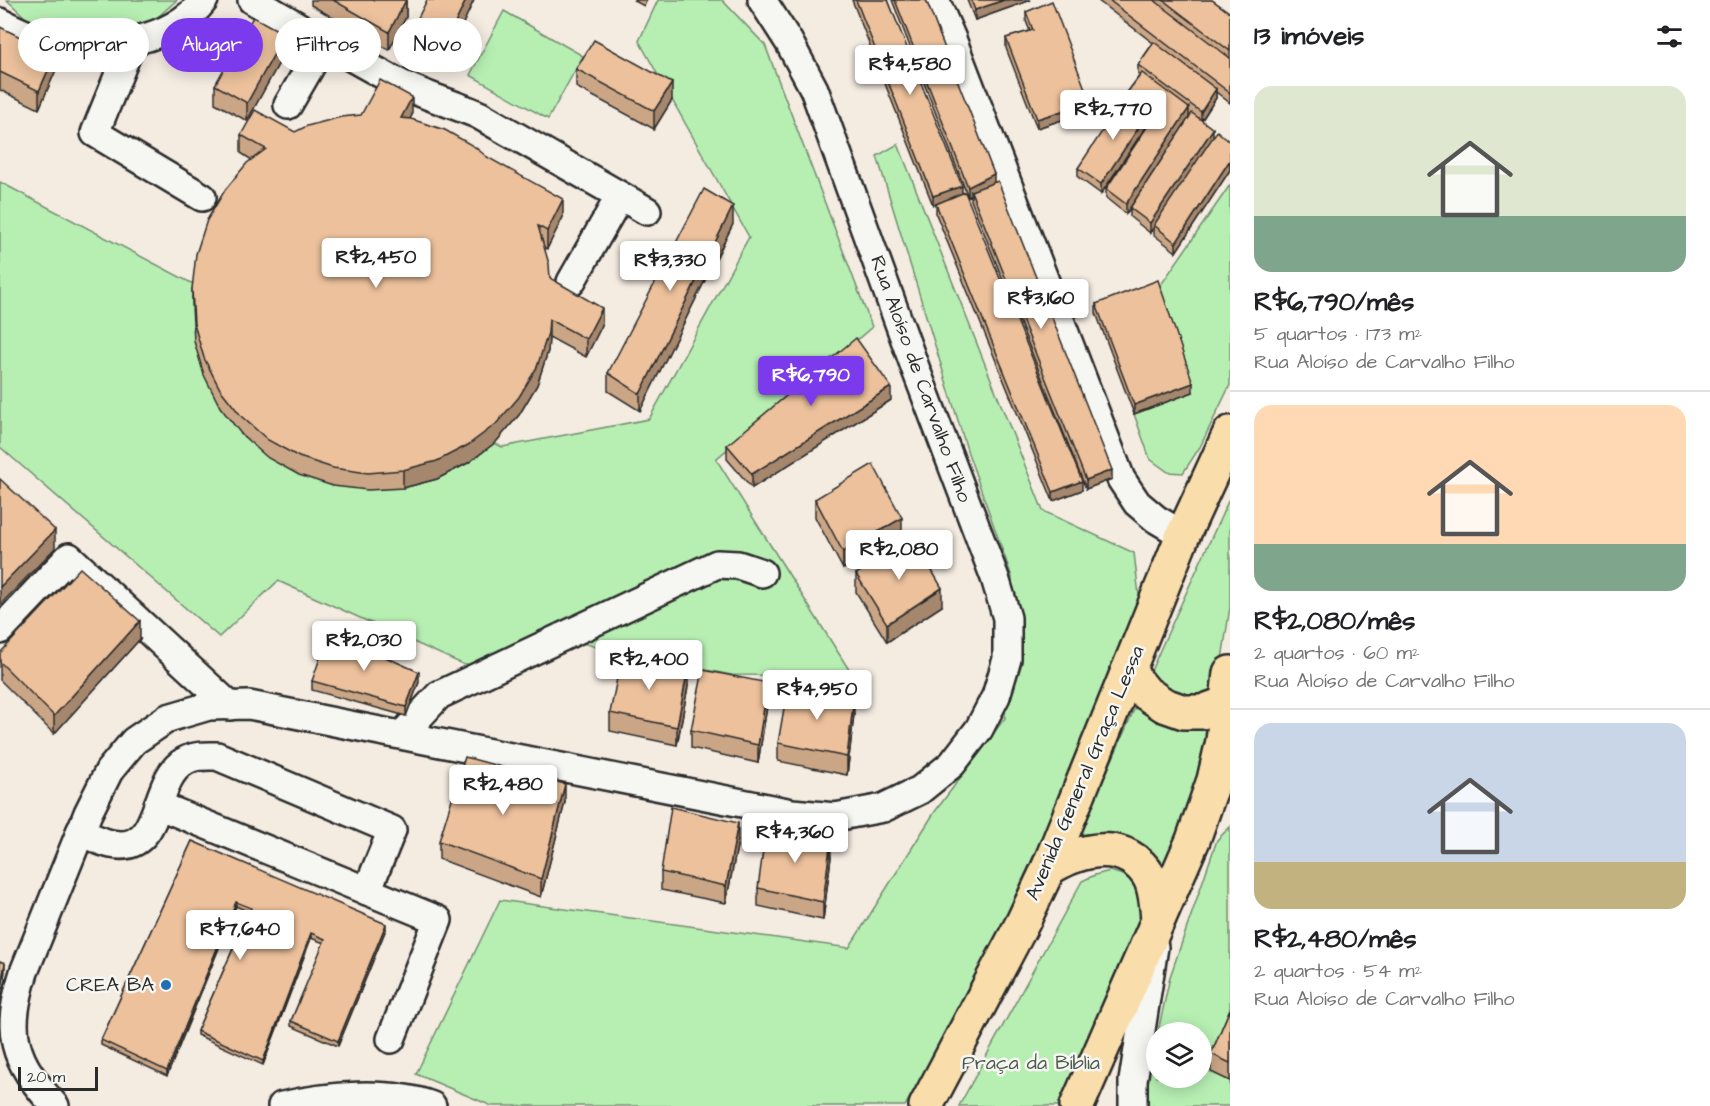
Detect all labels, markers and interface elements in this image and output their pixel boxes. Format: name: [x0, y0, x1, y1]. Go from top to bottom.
chip: Comprar: [18, 18, 149, 72]
chip: Alugar: [161, 18, 263, 72]
chip: Filtros: [275, 18, 381, 72]
chip: Novo: [393, 18, 482, 72]
text: 13 imóveis: [1254, 18, 1364, 54]
icon: filters: [1653, 20, 1686, 53]
pin: R$4,580: [855, 45, 965, 96]
text: R$4,580: [869, 50, 951, 78]
pin: R$2,770: [1058, 90, 1168, 141]
text: R$2,770: [1074, 95, 1152, 123]
icon: home: [1416, 125, 1524, 233]
pin: R$2,450: [321, 238, 431, 289]
pin: R$3,330: [615, 241, 725, 292]
text: R$2,450: [336, 243, 416, 271]
text: R$3,330: [634, 246, 706, 274]
street label: Rua Aloíso de Carvalho Filho: [863, 252, 979, 506]
pin: R$3,160: [986, 279, 1096, 330]
text: R$3,160: [1008, 284, 1074, 312]
text: R$6,790/mês: [1254, 284, 1414, 320]
text: 5 quartos · 173 m²: [1254, 320, 1422, 348]
text: Rua Aloíso de Carvalho Filho: [1254, 348, 1515, 376]
pin: R$6,790: [756, 356, 866, 407]
text: R$6,790: [772, 361, 850, 389]
icon: home: [1416, 444, 1524, 552]
pin: R$2,080: [844, 530, 954, 581]
text: R$2,080: [860, 535, 938, 563]
text: R$2,080/mês: [1254, 603, 1415, 639]
pin: R$2,030: [309, 621, 419, 672]
text: R$2,030: [326, 626, 402, 654]
text: 2 quartos · 60 m²: [1254, 639, 1420, 667]
pin: R$2,400: [594, 640, 704, 691]
street label: Avenida General Graça Lessa: [1019, 641, 1151, 905]
text: R$2,400: [609, 645, 689, 673]
text: Rua Aloíso de Carvalho Filho: [1254, 667, 1515, 695]
pin: R$4,950: [762, 670, 872, 721]
text: R$4,950: [777, 675, 857, 703]
icon: home: [1416, 762, 1524, 870]
pin: R$2,480: [448, 765, 558, 816]
text: R$2,480: [463, 770, 543, 798]
pin: R$4,360: [740, 813, 850, 864]
text: R$4,360: [756, 818, 834, 846]
pin: R$7,640: [185, 910, 295, 961]
text: R$7,640: [200, 915, 280, 943]
text: R$2,480/mês: [1254, 921, 1417, 957]
text: 2 quartos · 54 m²: [1254, 957, 1422, 985]
place label: CREA BA: [66, 971, 154, 999]
marker: CREA BA: [159, 978, 173, 992]
text: Rua Aloíso de Carvalho Filho: [1254, 985, 1515, 1013]
map controls: [1146, 1022, 1212, 1088]
button: layers: [1146, 1022, 1212, 1088]
park label: Praça da Bíblia: [962, 1049, 1100, 1077]
scale bar: [18, 1064, 98, 1092]
text: 20 m: [27, 1066, 65, 1088]

